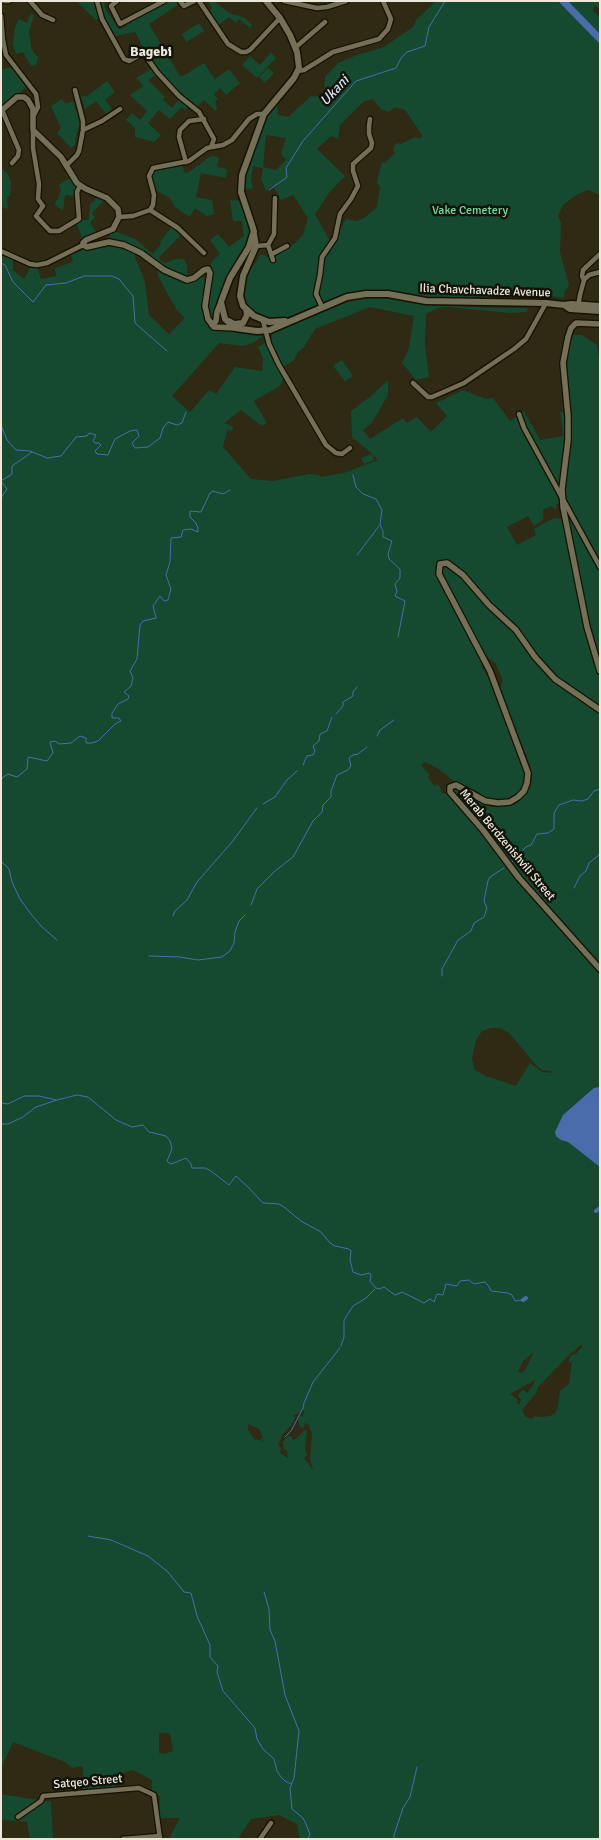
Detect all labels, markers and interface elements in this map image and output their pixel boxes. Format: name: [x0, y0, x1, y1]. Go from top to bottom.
district label: Bagebi: [130, 44, 172, 60]
water label: Ukani: [317, 73, 353, 109]
park label: Vake Cemetery: [432, 204, 508, 218]
street label: Ilia Chavchavadze Avenue: [419, 282, 551, 300]
street label: Merab Berdzenishvili Street: [456, 786, 558, 904]
street label: Satqeo Street: [53, 1772, 123, 1792]

